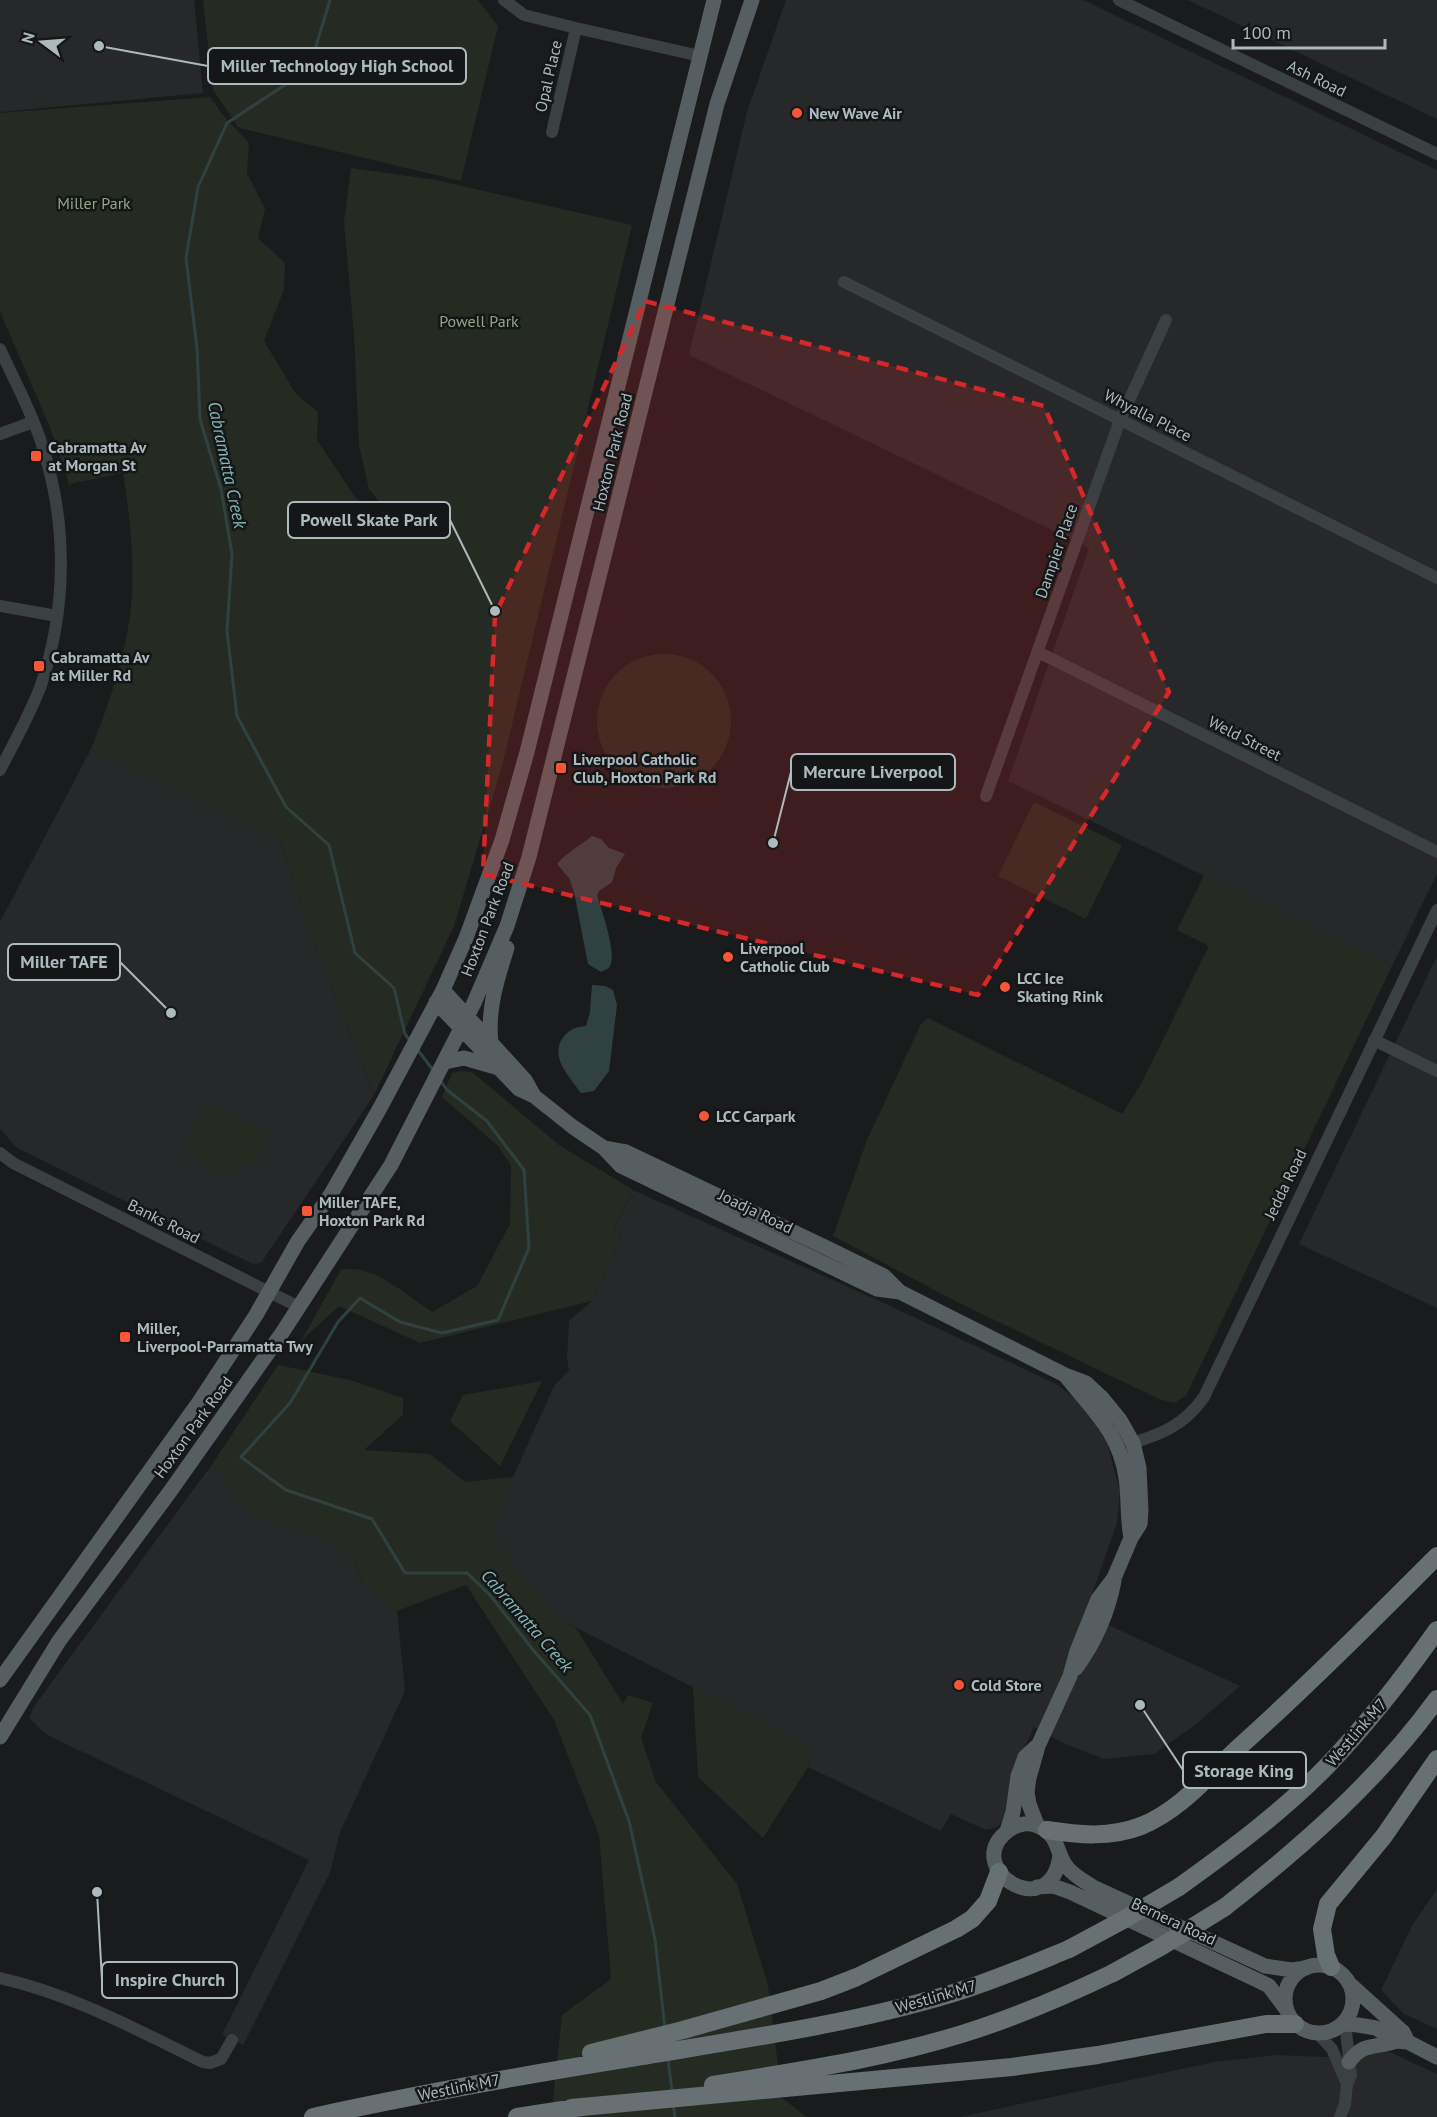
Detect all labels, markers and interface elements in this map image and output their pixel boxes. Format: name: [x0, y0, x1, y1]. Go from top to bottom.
north arrow: [12, 12, 72, 72]
scale bar: [1233, 12, 1384, 50]
text: 100 m: [1242, 21, 1291, 44]
text: N: [17, 30, 39, 46]
street label: Opal Place: [530, 38, 566, 114]
callout: Miller Technology High School: [208, 48, 466, 84]
text: Miller Technology High School: [221, 54, 454, 77]
street label: Ash Road: [1284, 55, 1350, 101]
place label: New Wave Air: [809, 103, 902, 123]
marker: New Wave Air: [790, 106, 804, 120]
park label: Miller Park: [57, 193, 131, 213]
park label: Powell Park: [439, 311, 519, 331]
street label: Whyalla Place: [1101, 384, 1195, 446]
street label: Hoxton Park Road: [588, 391, 636, 513]
water label: Cabramatta Creek: [203, 399, 252, 531]
place label: Cabramatta Av at Morgan St: [48, 437, 147, 475]
marker: Cabramatta Av at Morgan St: [29, 449, 43, 463]
street label: Dampier Place: [1030, 501, 1082, 601]
callout: Powell Skate Park: [288, 502, 450, 538]
text: Powell Skate Park: [300, 508, 438, 531]
place label: Cabramatta Av at Miller Rd: [51, 647, 150, 685]
marker: Cabramatta Av at Miller Rd: [32, 659, 46, 673]
street label: Weld Street: [1205, 711, 1285, 765]
place label: Liverpool Catholic Club, Hoxton Park Rd: [573, 749, 716, 787]
callout: Mercure Liverpool: [791, 754, 955, 790]
text: Mercure Liverpool: [803, 760, 944, 783]
marker: Liverpool Catholic Club, Hoxton Park Rd: [554, 761, 568, 775]
street label: Hoxton Park Road: [456, 859, 518, 979]
place label: Liverpool Catholic Club: [740, 938, 830, 976]
callout: Miller TAFE: [8, 944, 120, 980]
text: Miller TAFE: [20, 950, 108, 973]
marker: Liverpool Catholic Club: [721, 950, 735, 964]
place label: LCC Ice Skating Rink: [1017, 968, 1103, 1006]
marker: LCC Ice Skating Rink: [998, 980, 1012, 994]
place label: LCC Carpark: [716, 1106, 796, 1126]
marker: LCC Carpark: [697, 1109, 711, 1123]
street label: Jedda Road: [1259, 1145, 1311, 1223]
street label: Joadja Road: [715, 1184, 796, 1238]
place label: Miller TAFE, Hoxton Park Rd: [319, 1192, 425, 1230]
street label: Banks Road: [124, 1194, 204, 1248]
marker: Miller TAFE, Hoxton Park Rd: [300, 1204, 314, 1218]
place label: Miller, Liverpool-Parramatta Twy: [137, 1318, 313, 1356]
marker: Miller, Liverpool-Parramatta Twy: [118, 1330, 132, 1344]
street label: Hoxton Park Road: [149, 1372, 237, 1482]
water label: Cabramatta Creek: [476, 1564, 579, 1678]
place label: Cold Store: [971, 1675, 1042, 1695]
marker: Cold Store: [952, 1678, 966, 1692]
street label: Westlink M7: [1321, 1694, 1391, 1770]
callout: Storage King: [1183, 1752, 1306, 1788]
text: Storage King: [1194, 1759, 1294, 1782]
street label: Bernera Road: [1128, 1893, 1220, 1949]
callout: Inspire Church: [102, 1962, 237, 1998]
text: Inspire Church: [115, 1968, 225, 1991]
street label: Westlink M7: [893, 1975, 979, 2017]
street label: Westlink M7: [416, 2069, 502, 2105]

